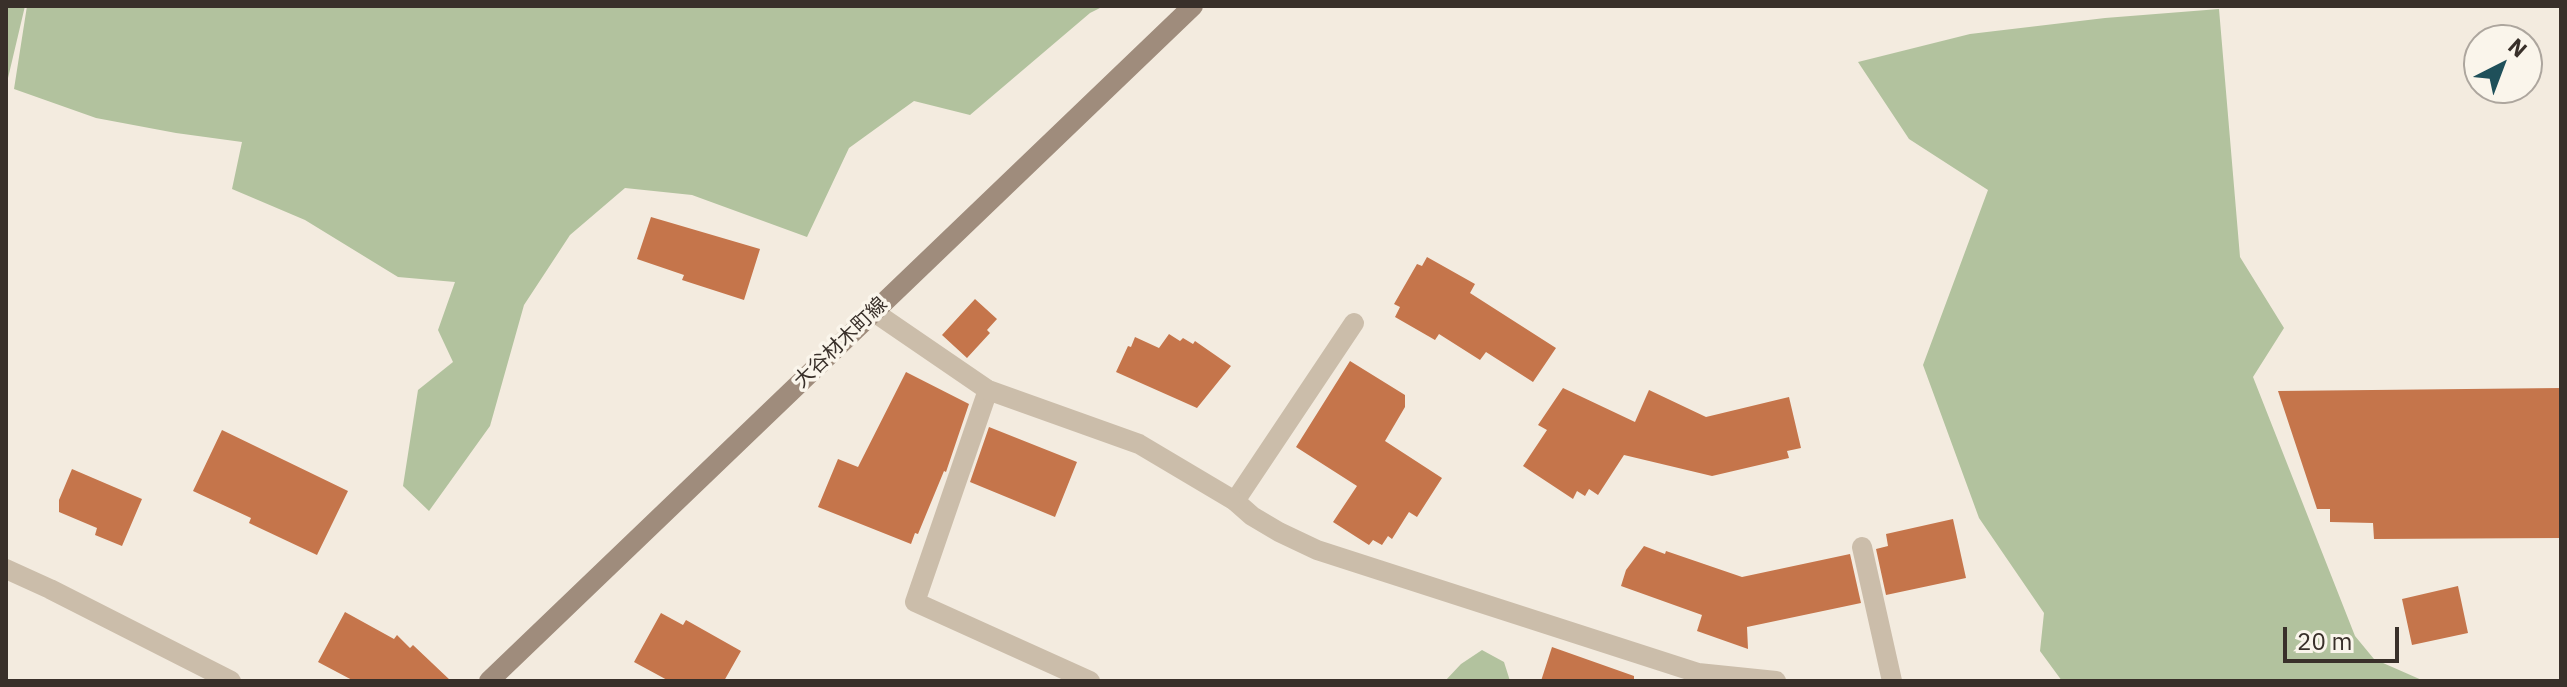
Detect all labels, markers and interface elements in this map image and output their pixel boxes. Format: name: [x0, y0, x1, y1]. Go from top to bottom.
north arrow: [2463, 24, 2543, 104]
text: N: [2502, 31, 2534, 63]
street label: 大谷材木町線: [790, 293, 892, 393]
scale bar: [2287, 611, 2403, 661]
text: 20 m: [2297, 625, 2352, 657]

